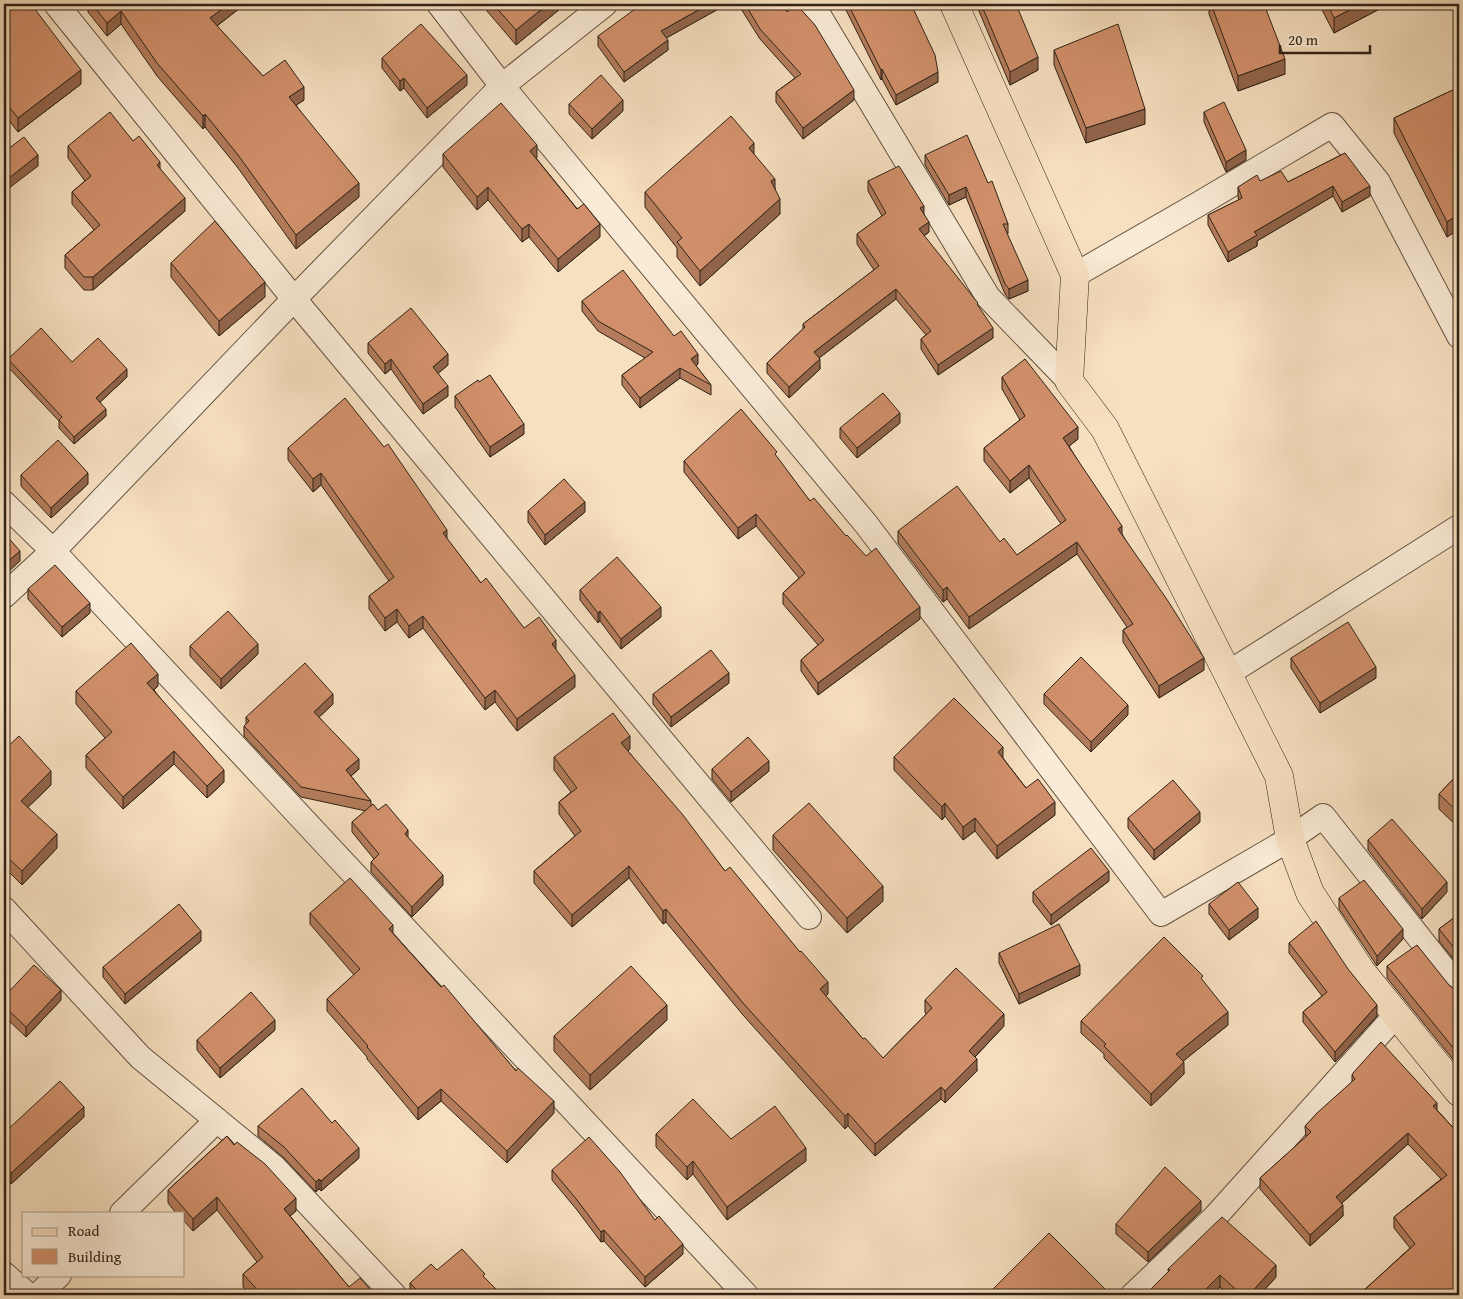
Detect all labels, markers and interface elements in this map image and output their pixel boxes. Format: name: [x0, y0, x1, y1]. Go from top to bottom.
scale bar: [1280, 22, 1370, 54]
text: 20 m: [1288, 29, 1319, 50]
legend: [22, 1212, 185, 1276]
text: Road: [68, 1220, 99, 1241]
text: Building: [68, 1246, 122, 1267]

